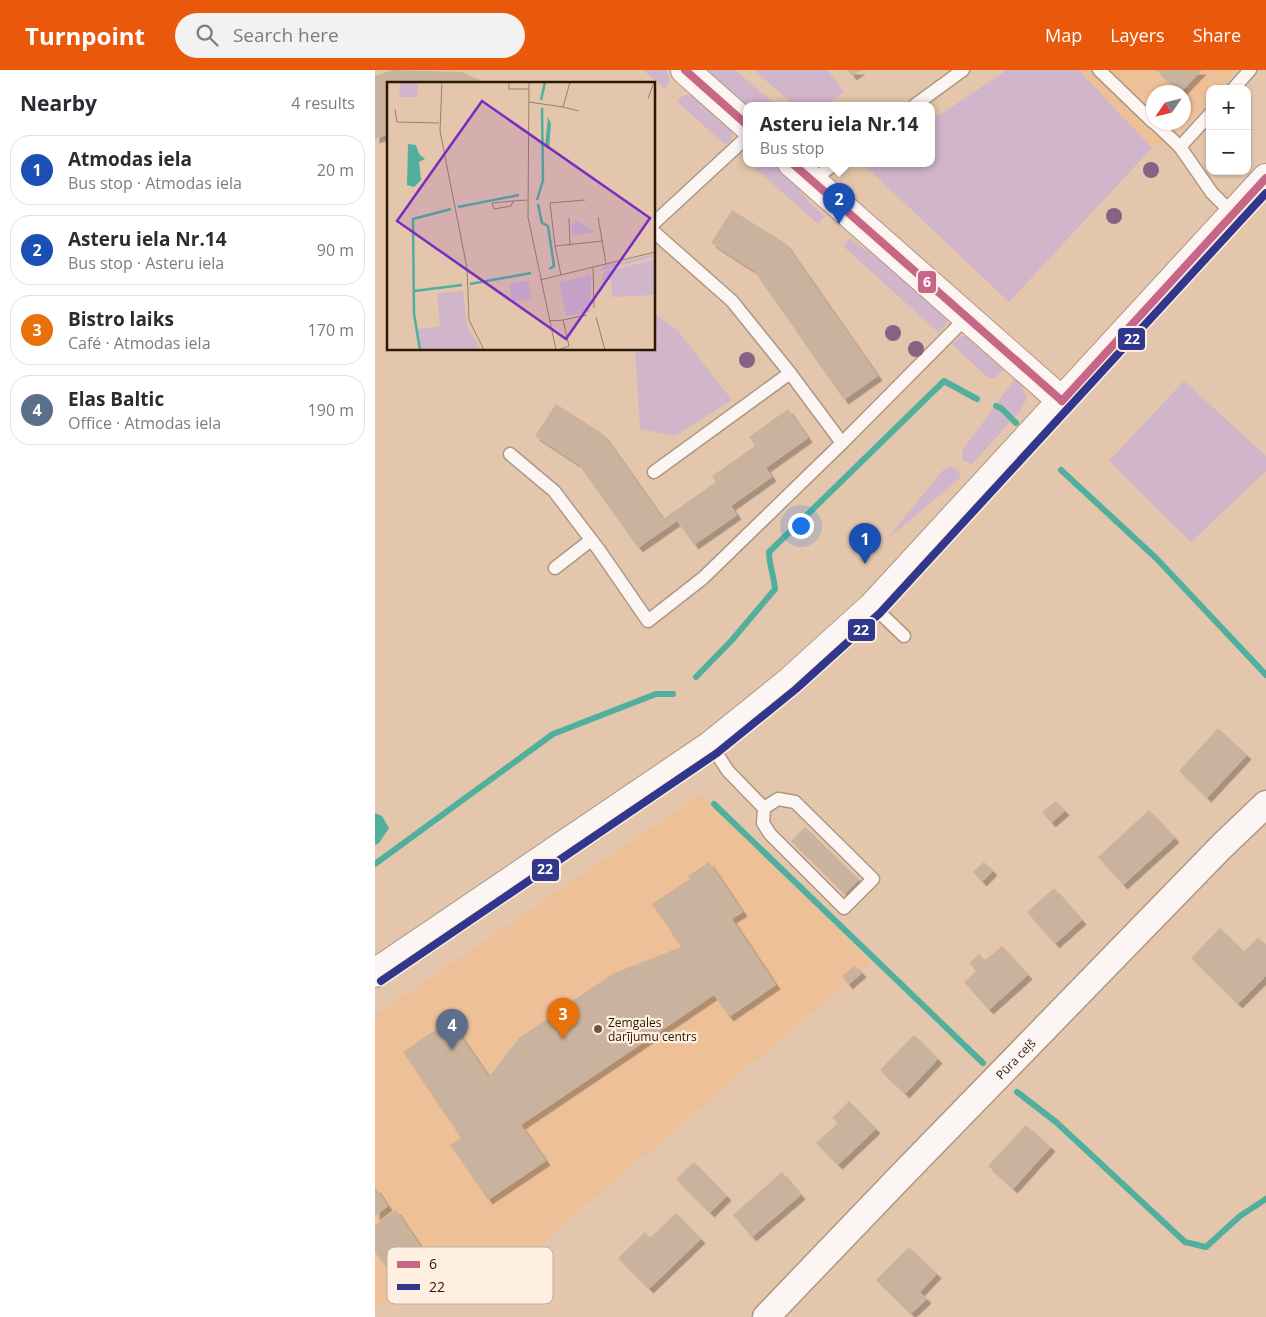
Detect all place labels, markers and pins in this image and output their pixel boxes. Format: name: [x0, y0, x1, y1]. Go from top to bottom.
pin: 2: [823, 183, 855, 224]
pin: 1: [849, 523, 881, 564]
pin: 3: [547, 998, 579, 1039]
pin: 4: [436, 1009, 468, 1050]
place label: Zemgales darījumu centrs: [608, 1014, 697, 1045]
marker: Zemgales darījumu centrs: [592, 1023, 604, 1035]

